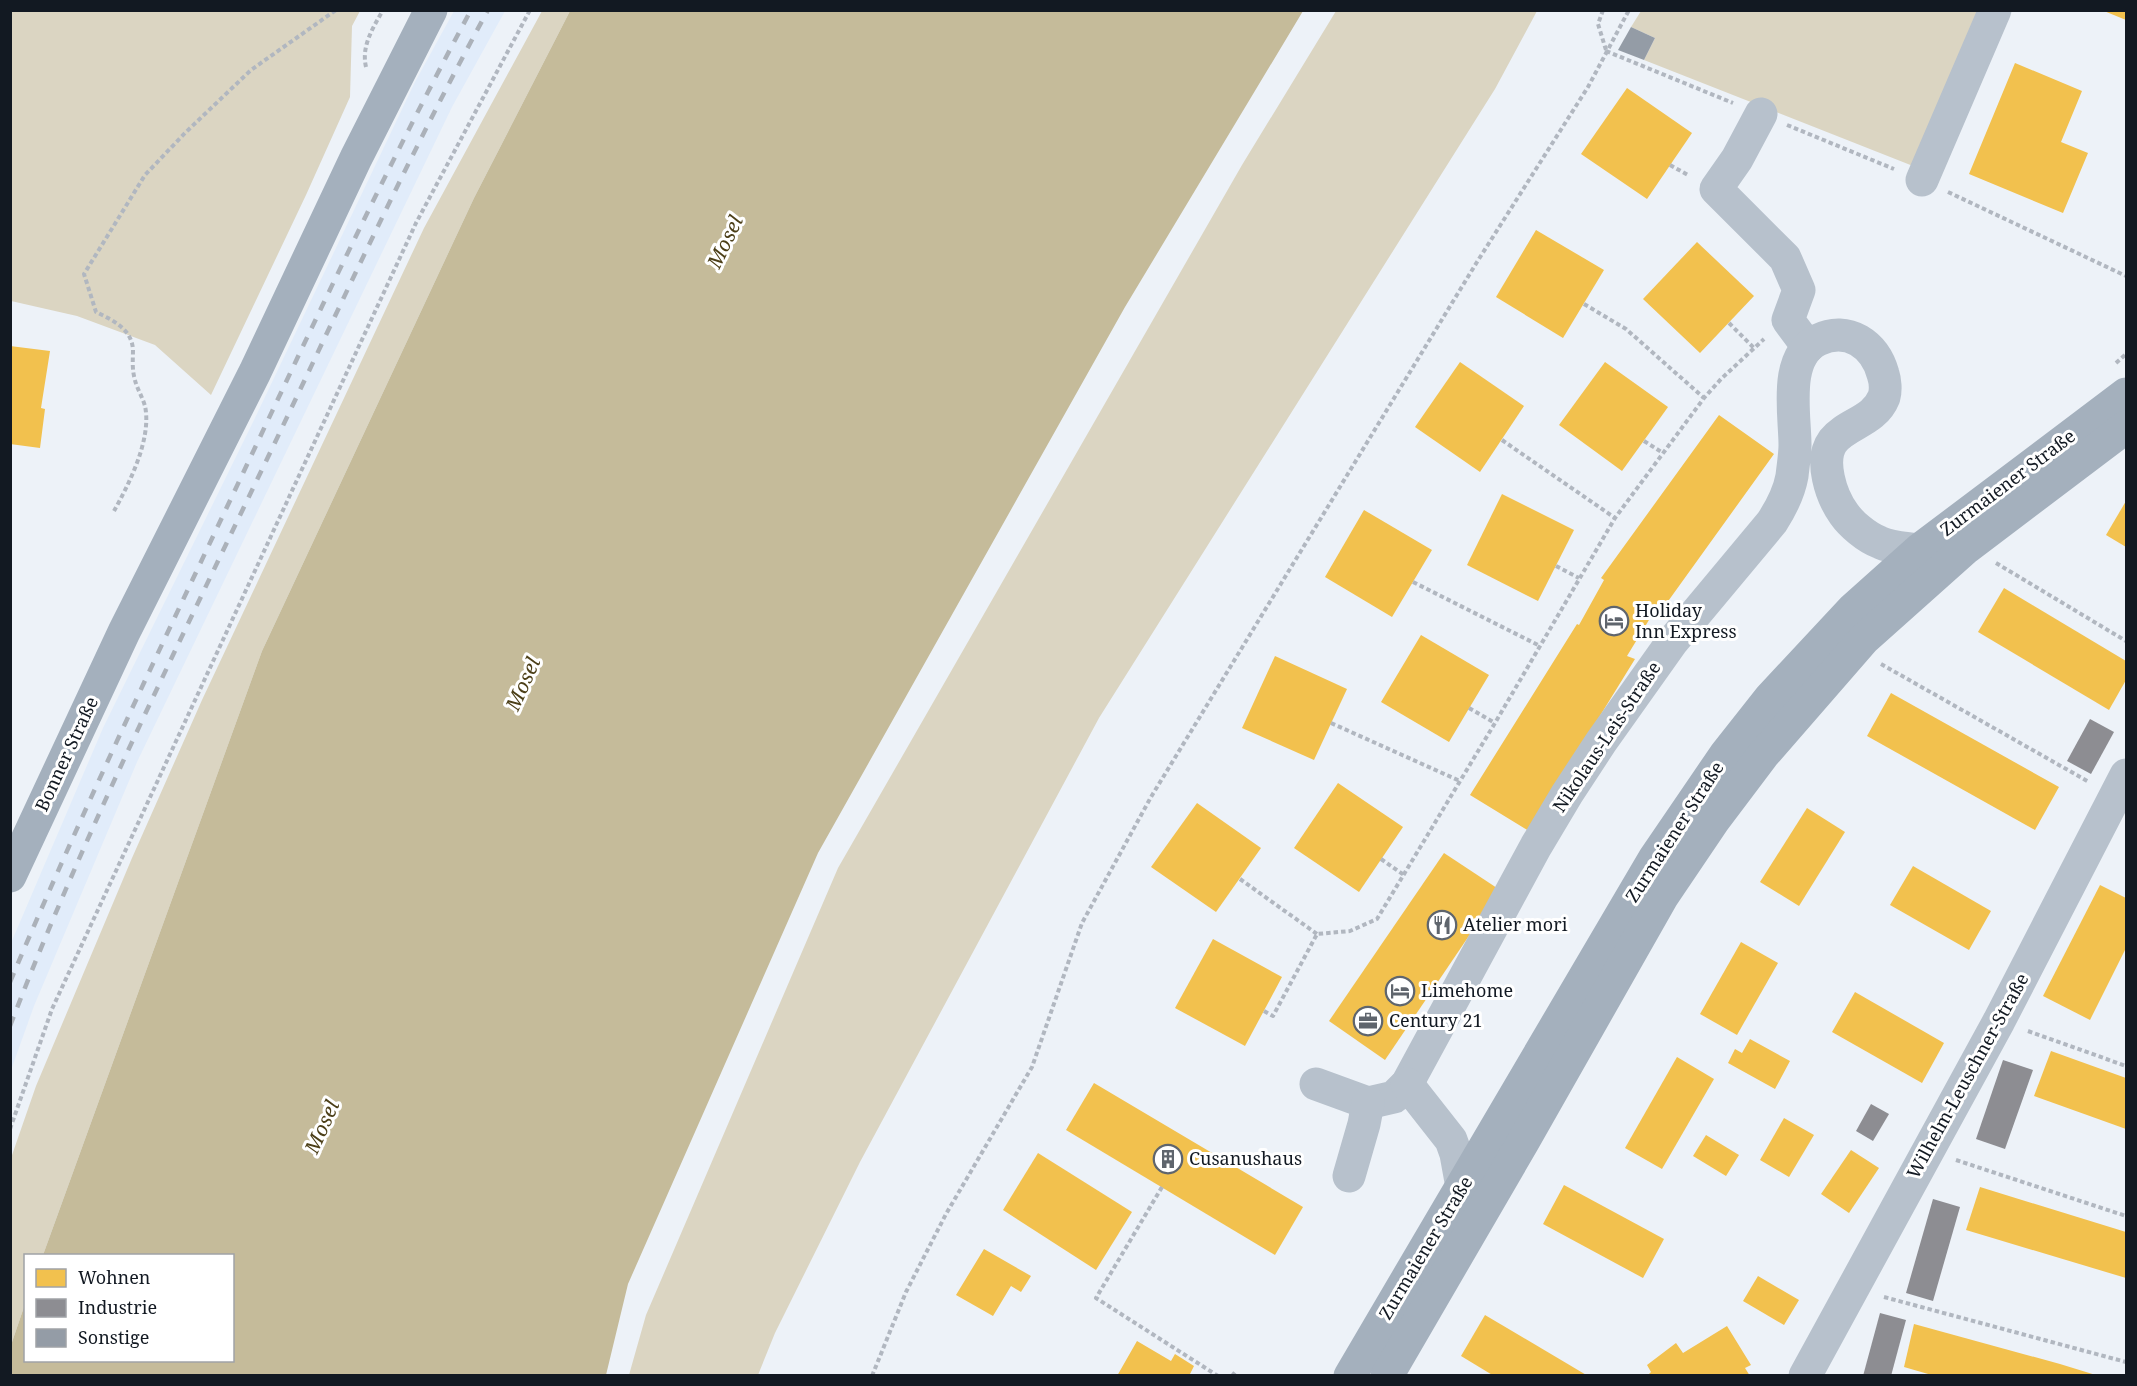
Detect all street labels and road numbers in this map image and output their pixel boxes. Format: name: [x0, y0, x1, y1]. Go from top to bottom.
street label: Zurmaiener Straße: [1935, 424, 2080, 541]
street label: Nikolaus-Leis-Straße: [1547, 656, 1666, 816]
street label: Bonner Straße: [29, 692, 103, 815]
street label: Zurmaiener Straße: [1620, 757, 1729, 906]
street label: Wilhelm-Leuschner-Straße: [1901, 969, 2034, 1182]
street label: Zurmaiener Straße: [1373, 1171, 1477, 1324]

